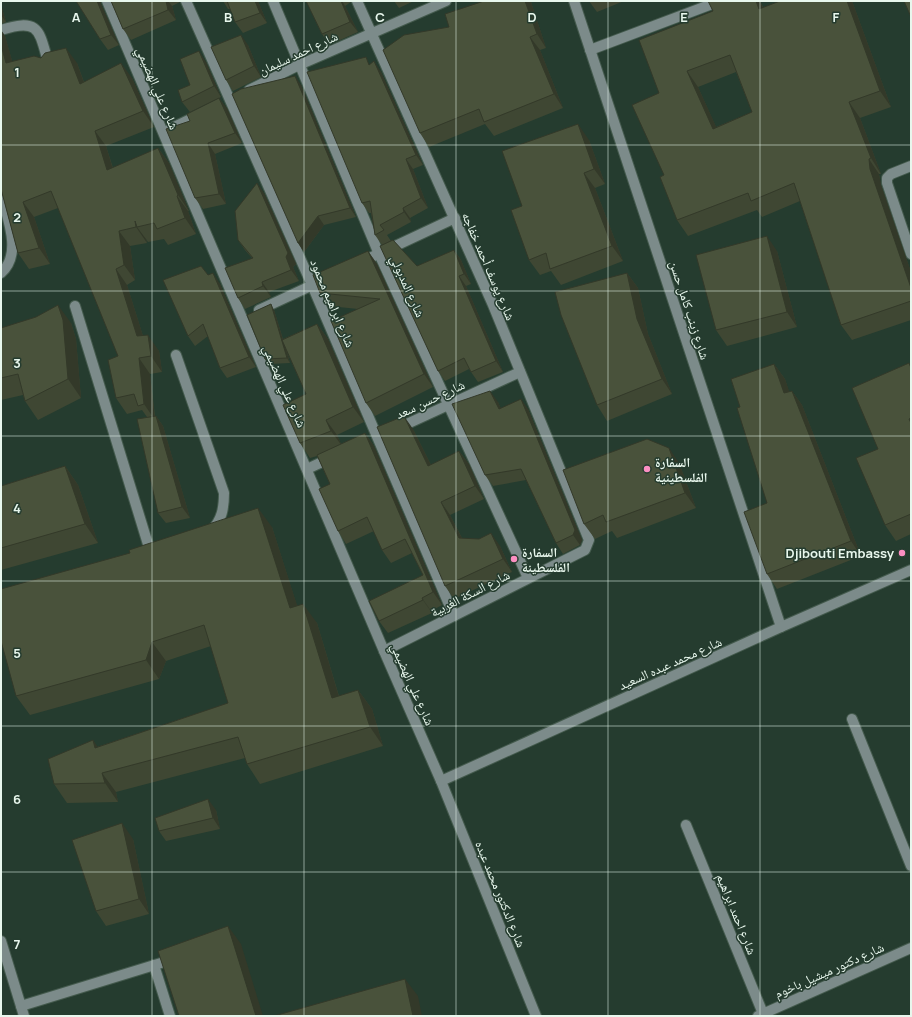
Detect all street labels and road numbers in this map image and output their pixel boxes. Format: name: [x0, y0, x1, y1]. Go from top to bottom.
street label: شارع احمد سليمان: [255, 27, 341, 80]
street label: شارع علي الهضيمي: [130, 44, 184, 133]
street label: شارع يوسف أحمد خفاجه: [457, 209, 520, 323]
street label: شارع المدبولي: [384, 252, 430, 321]
street label: شارع ابراهيم محمود: [305, 256, 360, 350]
street label: شارع زينب كامل حسن: [665, 258, 715, 362]
street label: شارع علي الهضيمي: [257, 342, 311, 431]
street label: شارع حسن سعد: [392, 375, 468, 424]
street label: شارع السكة الغربية: [427, 565, 513, 622]
street label: شارع محمد عبده السعيد: [616, 632, 725, 695]
street label: شارع علي الهضيمي: [385, 640, 439, 729]
street label: شارع الدكتور محمد عبده: [470, 838, 531, 950]
street label: شارع احمد ابراهيم: [712, 871, 761, 958]
street label: شارع دكتور ميشيل باخوم: [771, 938, 887, 1003]

